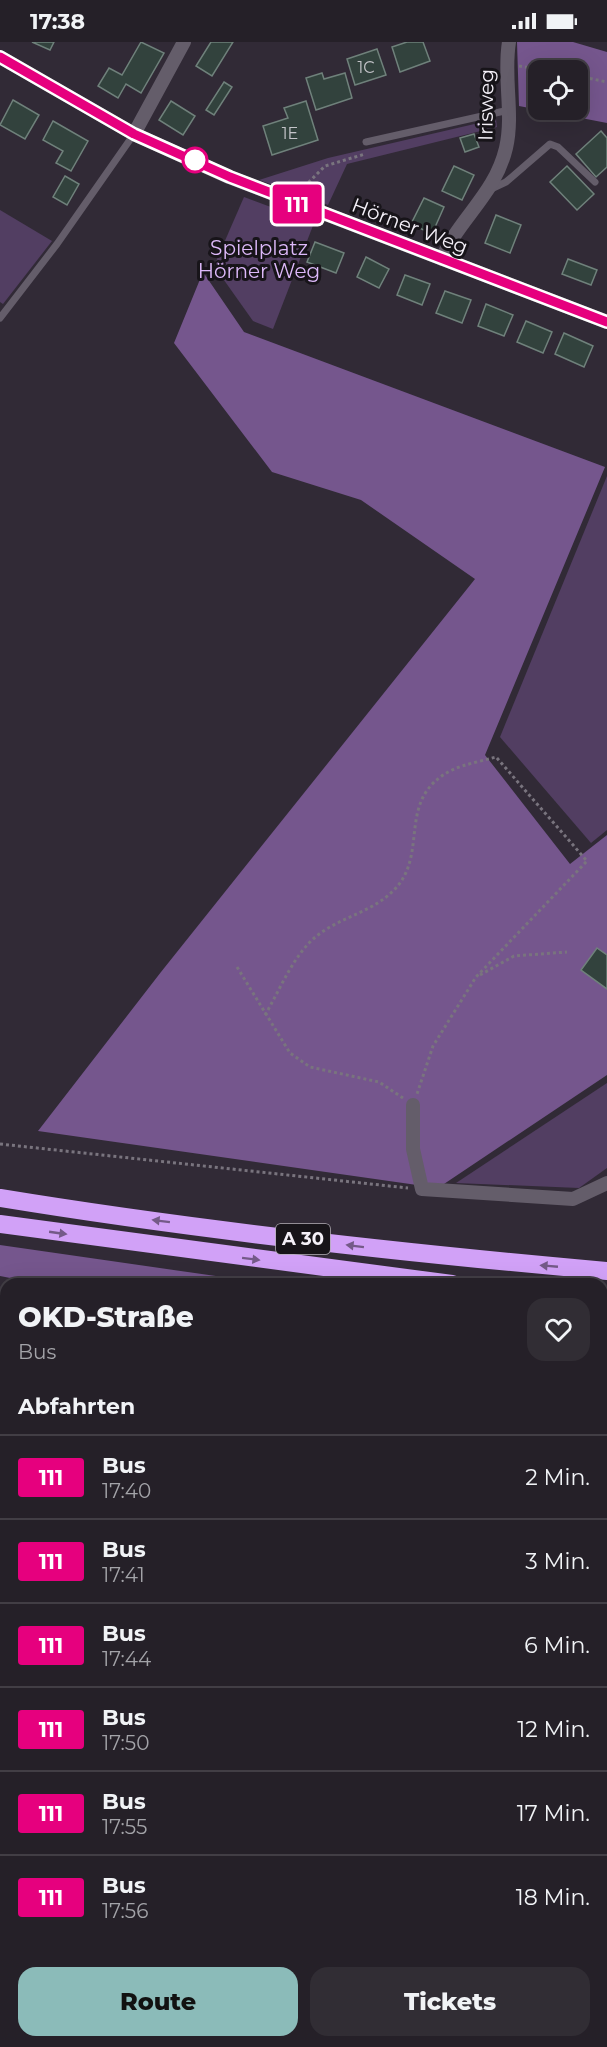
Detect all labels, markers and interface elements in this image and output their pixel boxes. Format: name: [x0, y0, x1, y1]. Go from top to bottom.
text: 17:38: [30, 8, 85, 35]
house number: 1C: [357, 58, 375, 77]
map controls: [528, 60, 588, 120]
button: locate: [528, 60, 588, 120]
street label: Irisweg: [473, 69, 499, 141]
house number: 1E: [282, 124, 298, 143]
unlabelled marker: [182, 147, 208, 173]
line badge: 111: [262, 184, 332, 224]
text: 111: [285, 192, 309, 217]
street label: Hörner Weg: [349, 193, 471, 259]
park label: Spielplatz Hörner Weg: [198, 236, 320, 283]
one-way arrow: [152, 1217, 171, 1226]
road number: A 30: [276, 1224, 330, 1254]
one-way arrow: [48, 1229, 67, 1238]
one-way arrow: [345, 1241, 364, 1251]
one-way arrow: [242, 1254, 261, 1264]
one-way arrow: [539, 1261, 558, 1271]
button: heart: [527, 1298, 590, 1361]
text: OKD-Straße: [18, 1300, 194, 1334]
text: Bus: [18, 1340, 56, 1364]
text: Abfahrten: [18, 1393, 135, 1420]
text: Bus: [102, 1452, 146, 1479]
text: 2 Min.: [525, 1464, 590, 1491]
text: 111: [39, 1465, 63, 1490]
text: 17:40: [102, 1479, 151, 1503]
text: Bus: [102, 1536, 146, 1563]
text: 3 Min.: [525, 1548, 590, 1575]
text: 111: [39, 1549, 63, 1574]
text: 17:41: [102, 1563, 145, 1587]
text: Bus: [102, 1620, 146, 1647]
text: 6 Min.: [524, 1632, 590, 1659]
text: 111: [39, 1633, 63, 1658]
text: 17:44: [102, 1647, 151, 1671]
text: Bus: [102, 1704, 146, 1731]
text: 12 Min.: [517, 1716, 590, 1743]
text: 111: [39, 1717, 63, 1742]
text: 17:50: [102, 1731, 149, 1755]
text: Bus: [102, 1788, 146, 1815]
text: 17 Min.: [517, 1800, 590, 1827]
text: 111: [39, 1801, 63, 1826]
text: 17:55: [102, 1815, 147, 1839]
text: Bus: [102, 1872, 146, 1899]
text: 18 Min.: [516, 1884, 590, 1911]
text: 111: [39, 1885, 63, 1910]
text: 17:56: [102, 1899, 148, 1923]
button: Route: [18, 1967, 298, 2036]
button: Tickets: [310, 1967, 590, 2036]

